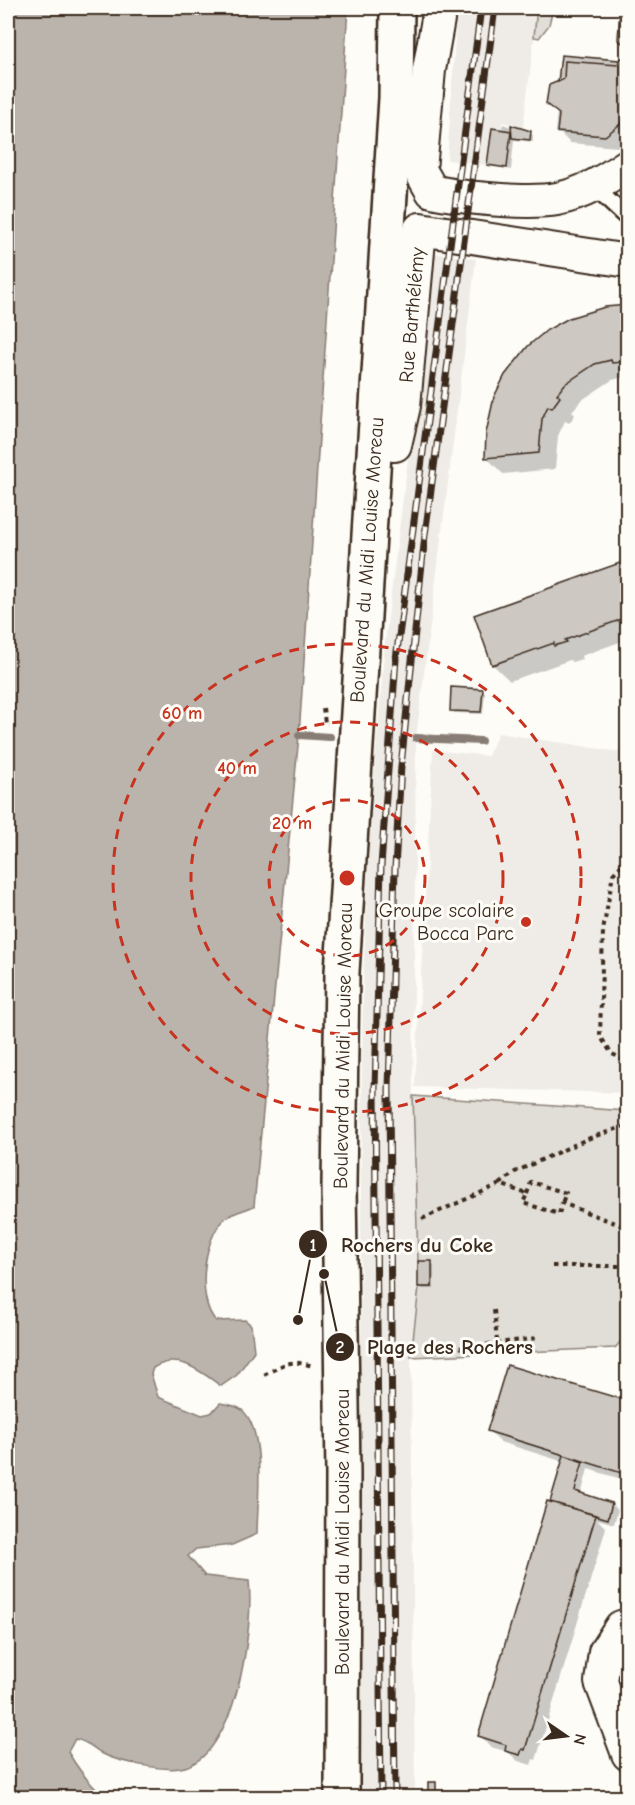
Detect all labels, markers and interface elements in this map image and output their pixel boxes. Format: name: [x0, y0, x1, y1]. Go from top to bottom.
street label: Rue Barthélémy: [395, 246, 429, 384]
street label: Boulevard du Midi Louise Moreau: [346, 416, 388, 704]
text: 60 m: [162, 703, 202, 724]
text: 40 m: [217, 758, 257, 779]
text: 20 m: [272, 813, 312, 834]
centre of rings: [337, 868, 357, 888]
place label: Groupe scolaire Bocca Parc: [379, 899, 514, 945]
street label: Boulevard du Midi Louise Moreau: [329, 903, 357, 1189]
marker: Groupe scolaire Bocca Parc: [519, 915, 533, 929]
callout: Rochers du Coke: [298, 1225, 505, 1264]
text: Rochers du Coke: [341, 1233, 493, 1257]
text: 1: [309, 1235, 317, 1256]
callout: Plage des Rochers: [325, 1327, 545, 1366]
text: Plage des Rochers: [367, 1335, 533, 1359]
text: 2: [336, 1337, 345, 1358]
street label: Boulevard du Midi Louise Moreau: [331, 1389, 354, 1675]
north arrow: [536, 1706, 596, 1766]
text: N: [570, 1732, 590, 1747]

